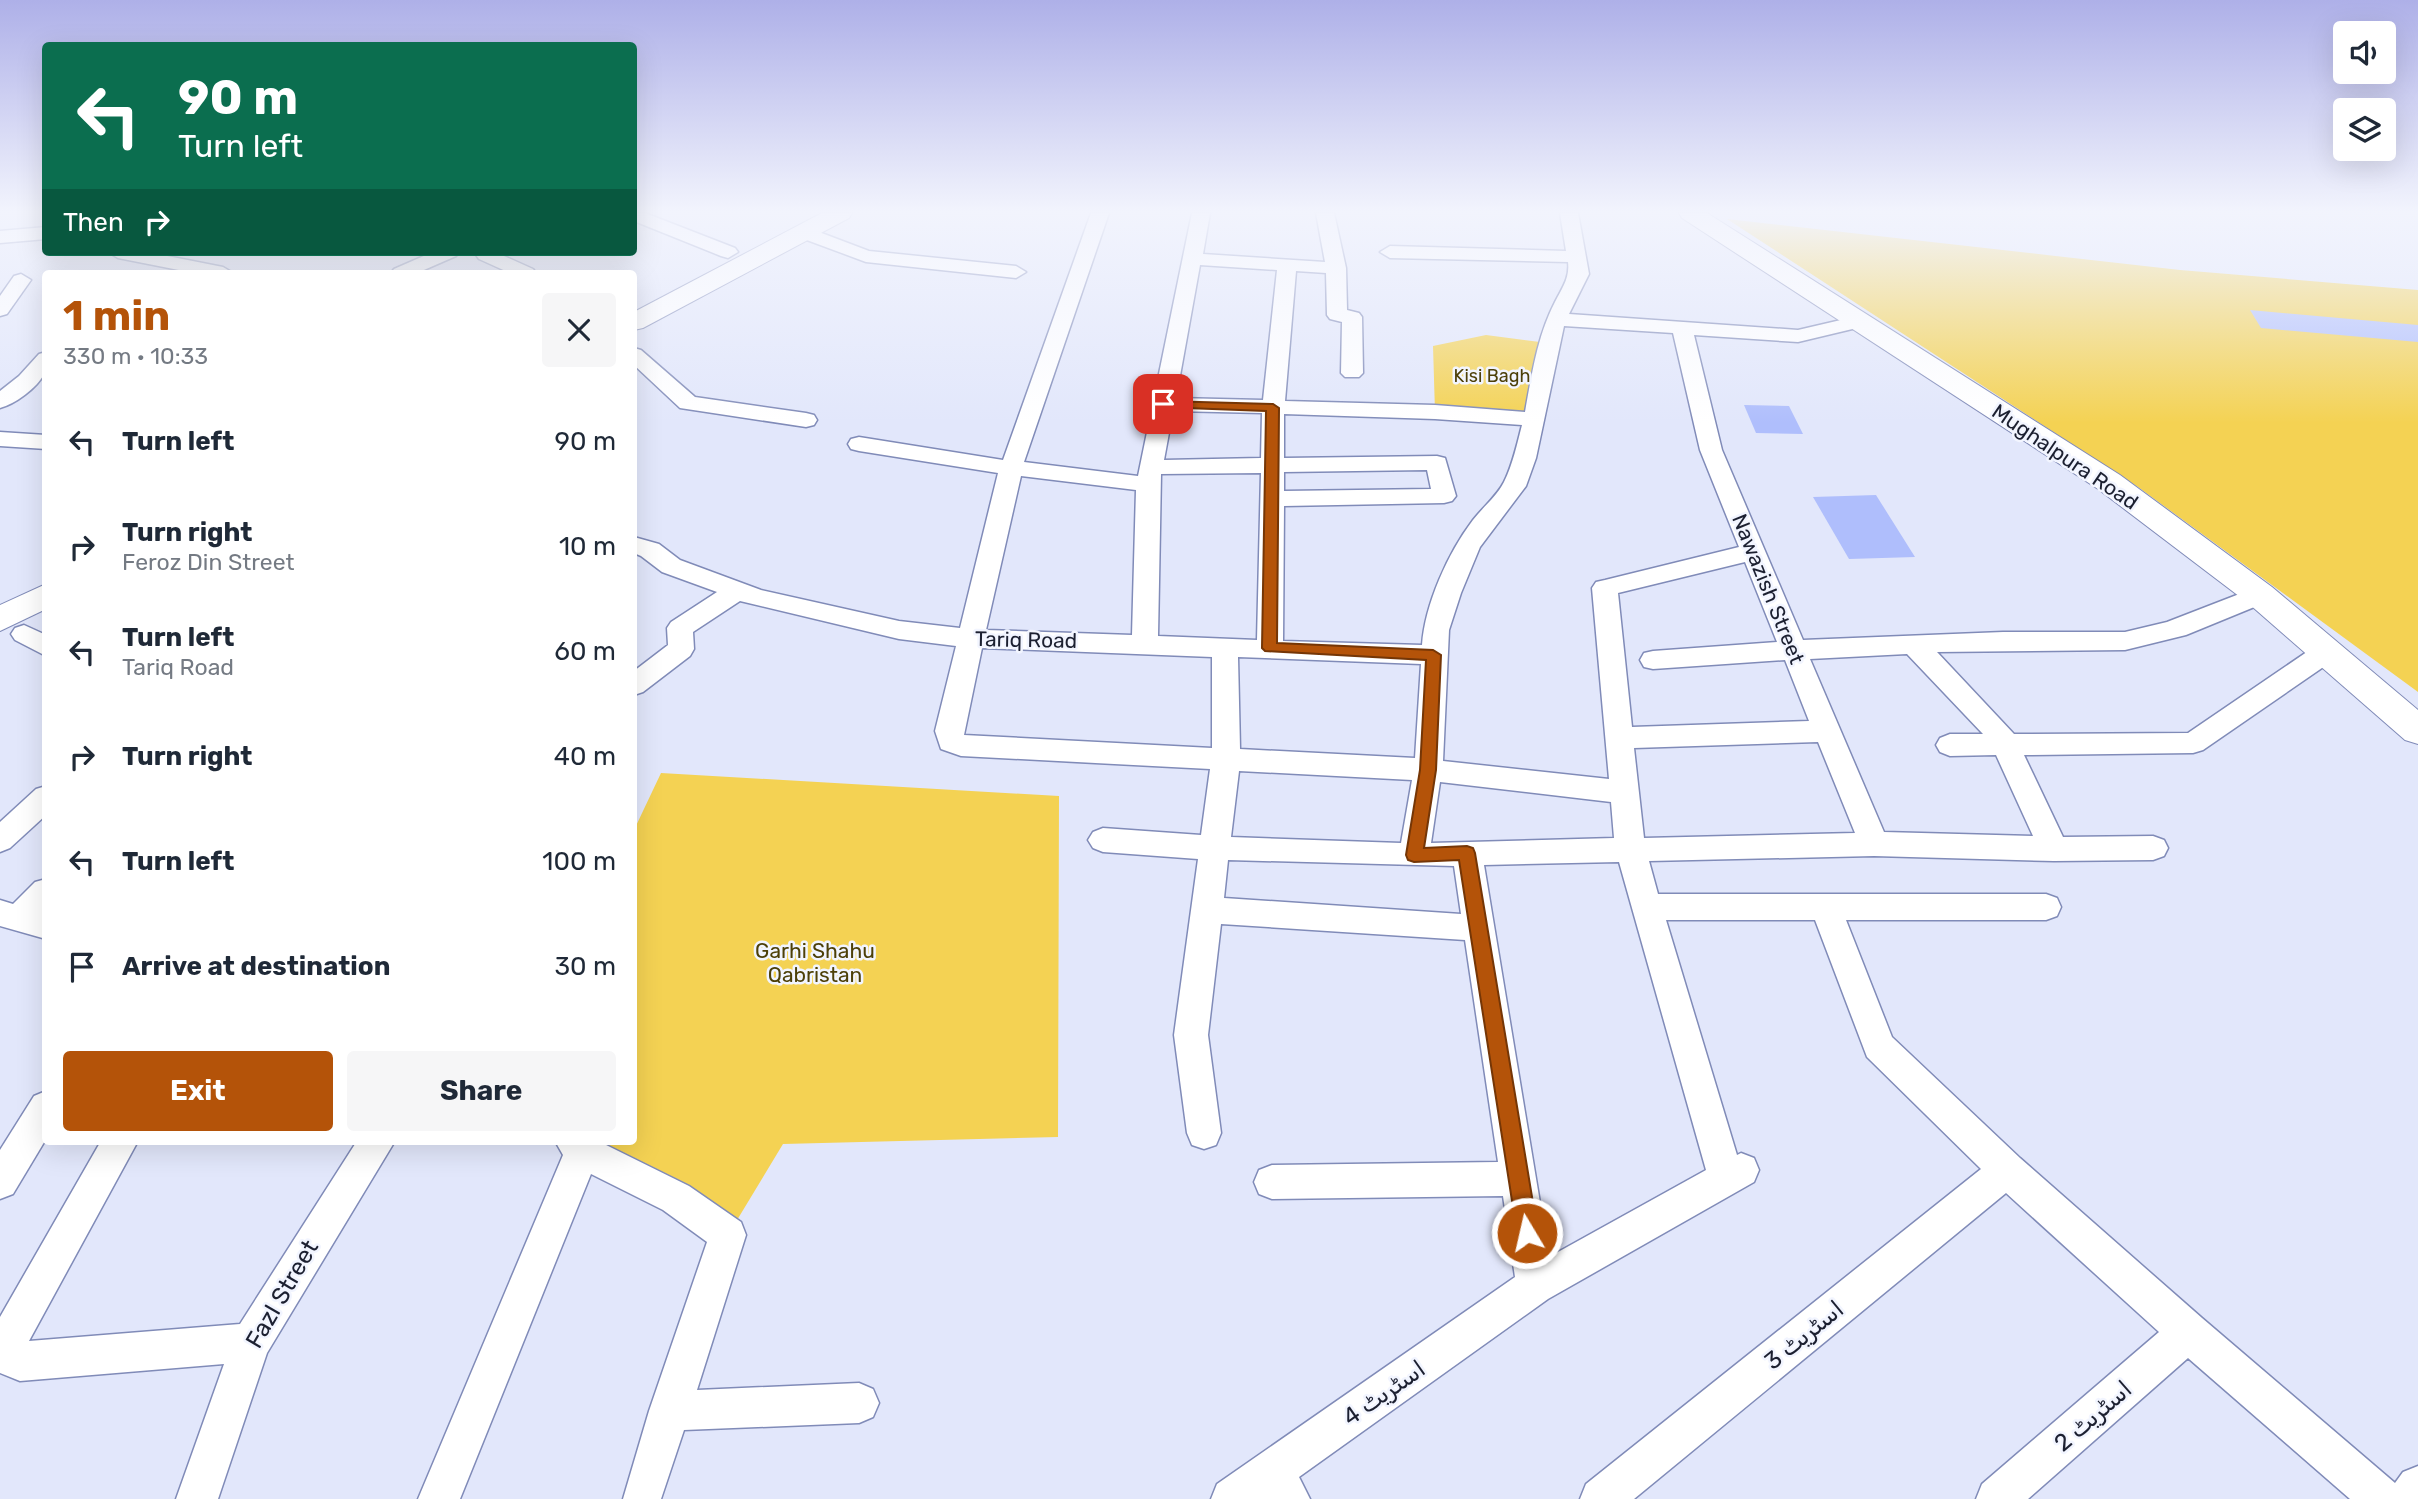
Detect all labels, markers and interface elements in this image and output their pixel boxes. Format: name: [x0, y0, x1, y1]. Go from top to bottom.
map controls: [2333, 21, 2396, 161]
button: sound: [2333, 21, 2396, 84]
text: 90 m: [178, 68, 298, 126]
icon: left: [63, 70, 154, 161]
button: layers: [2333, 98, 2396, 161]
text: Turn left: [178, 127, 303, 165]
icon: right: [138, 203, 176, 241]
text: Then: [63, 207, 124, 238]
text: 1 min: [63, 291, 170, 341]
button: close: [542, 293, 616, 367]
text: 330 m · 10:33: [63, 342, 208, 370]
park label: Kisi Bagh: [1454, 365, 1530, 387]
pin: [1133, 374, 1193, 434]
icon: arrive: [1144, 385, 1182, 423]
street label: Mughalpura Road: [1987, 398, 2143, 515]
icon: left: [63, 423, 101, 461]
text: Turn left: [122, 426, 234, 457]
text: 90 m: [555, 426, 616, 457]
street label: Nawazish Street: [1727, 510, 1810, 667]
text: Turn right: [122, 517, 252, 548]
icon: right: [63, 528, 101, 566]
text: 10 m: [559, 531, 616, 562]
text: Feroz Din Street: [122, 548, 294, 576]
text: Turn left: [122, 622, 234, 653]
street label: Tariq Road: [975, 626, 1077, 653]
icon: left: [63, 633, 101, 671]
text: 60 m: [554, 636, 616, 667]
text: Tariq Road: [122, 653, 234, 681]
icon: right: [63, 738, 101, 776]
text: Turn right: [122, 741, 252, 772]
text: 40 m: [554, 741, 616, 772]
icon: left: [63, 843, 101, 881]
text: Turn left: [122, 846, 234, 877]
text: 100 m: [542, 846, 616, 877]
park label: Garhi Shahu Qabristan: [755, 938, 875, 987]
icon: arrive: [63, 948, 101, 986]
text: Arrive at destination: [122, 951, 390, 982]
text: 30 m: [554, 951, 616, 982]
button: Exit: [63, 1051, 333, 1131]
button: Share: [347, 1051, 616, 1131]
position arrow: [1490, 1196, 1564, 1270]
street label: Fazl Street: [240, 1235, 324, 1353]
street label: اسٹریٹ 3: [1759, 1295, 1849, 1375]
street label: اسٹریٹ 4: [1337, 1355, 1431, 1431]
street label: اسٹریٹ 2: [2049, 1375, 2137, 1457]

